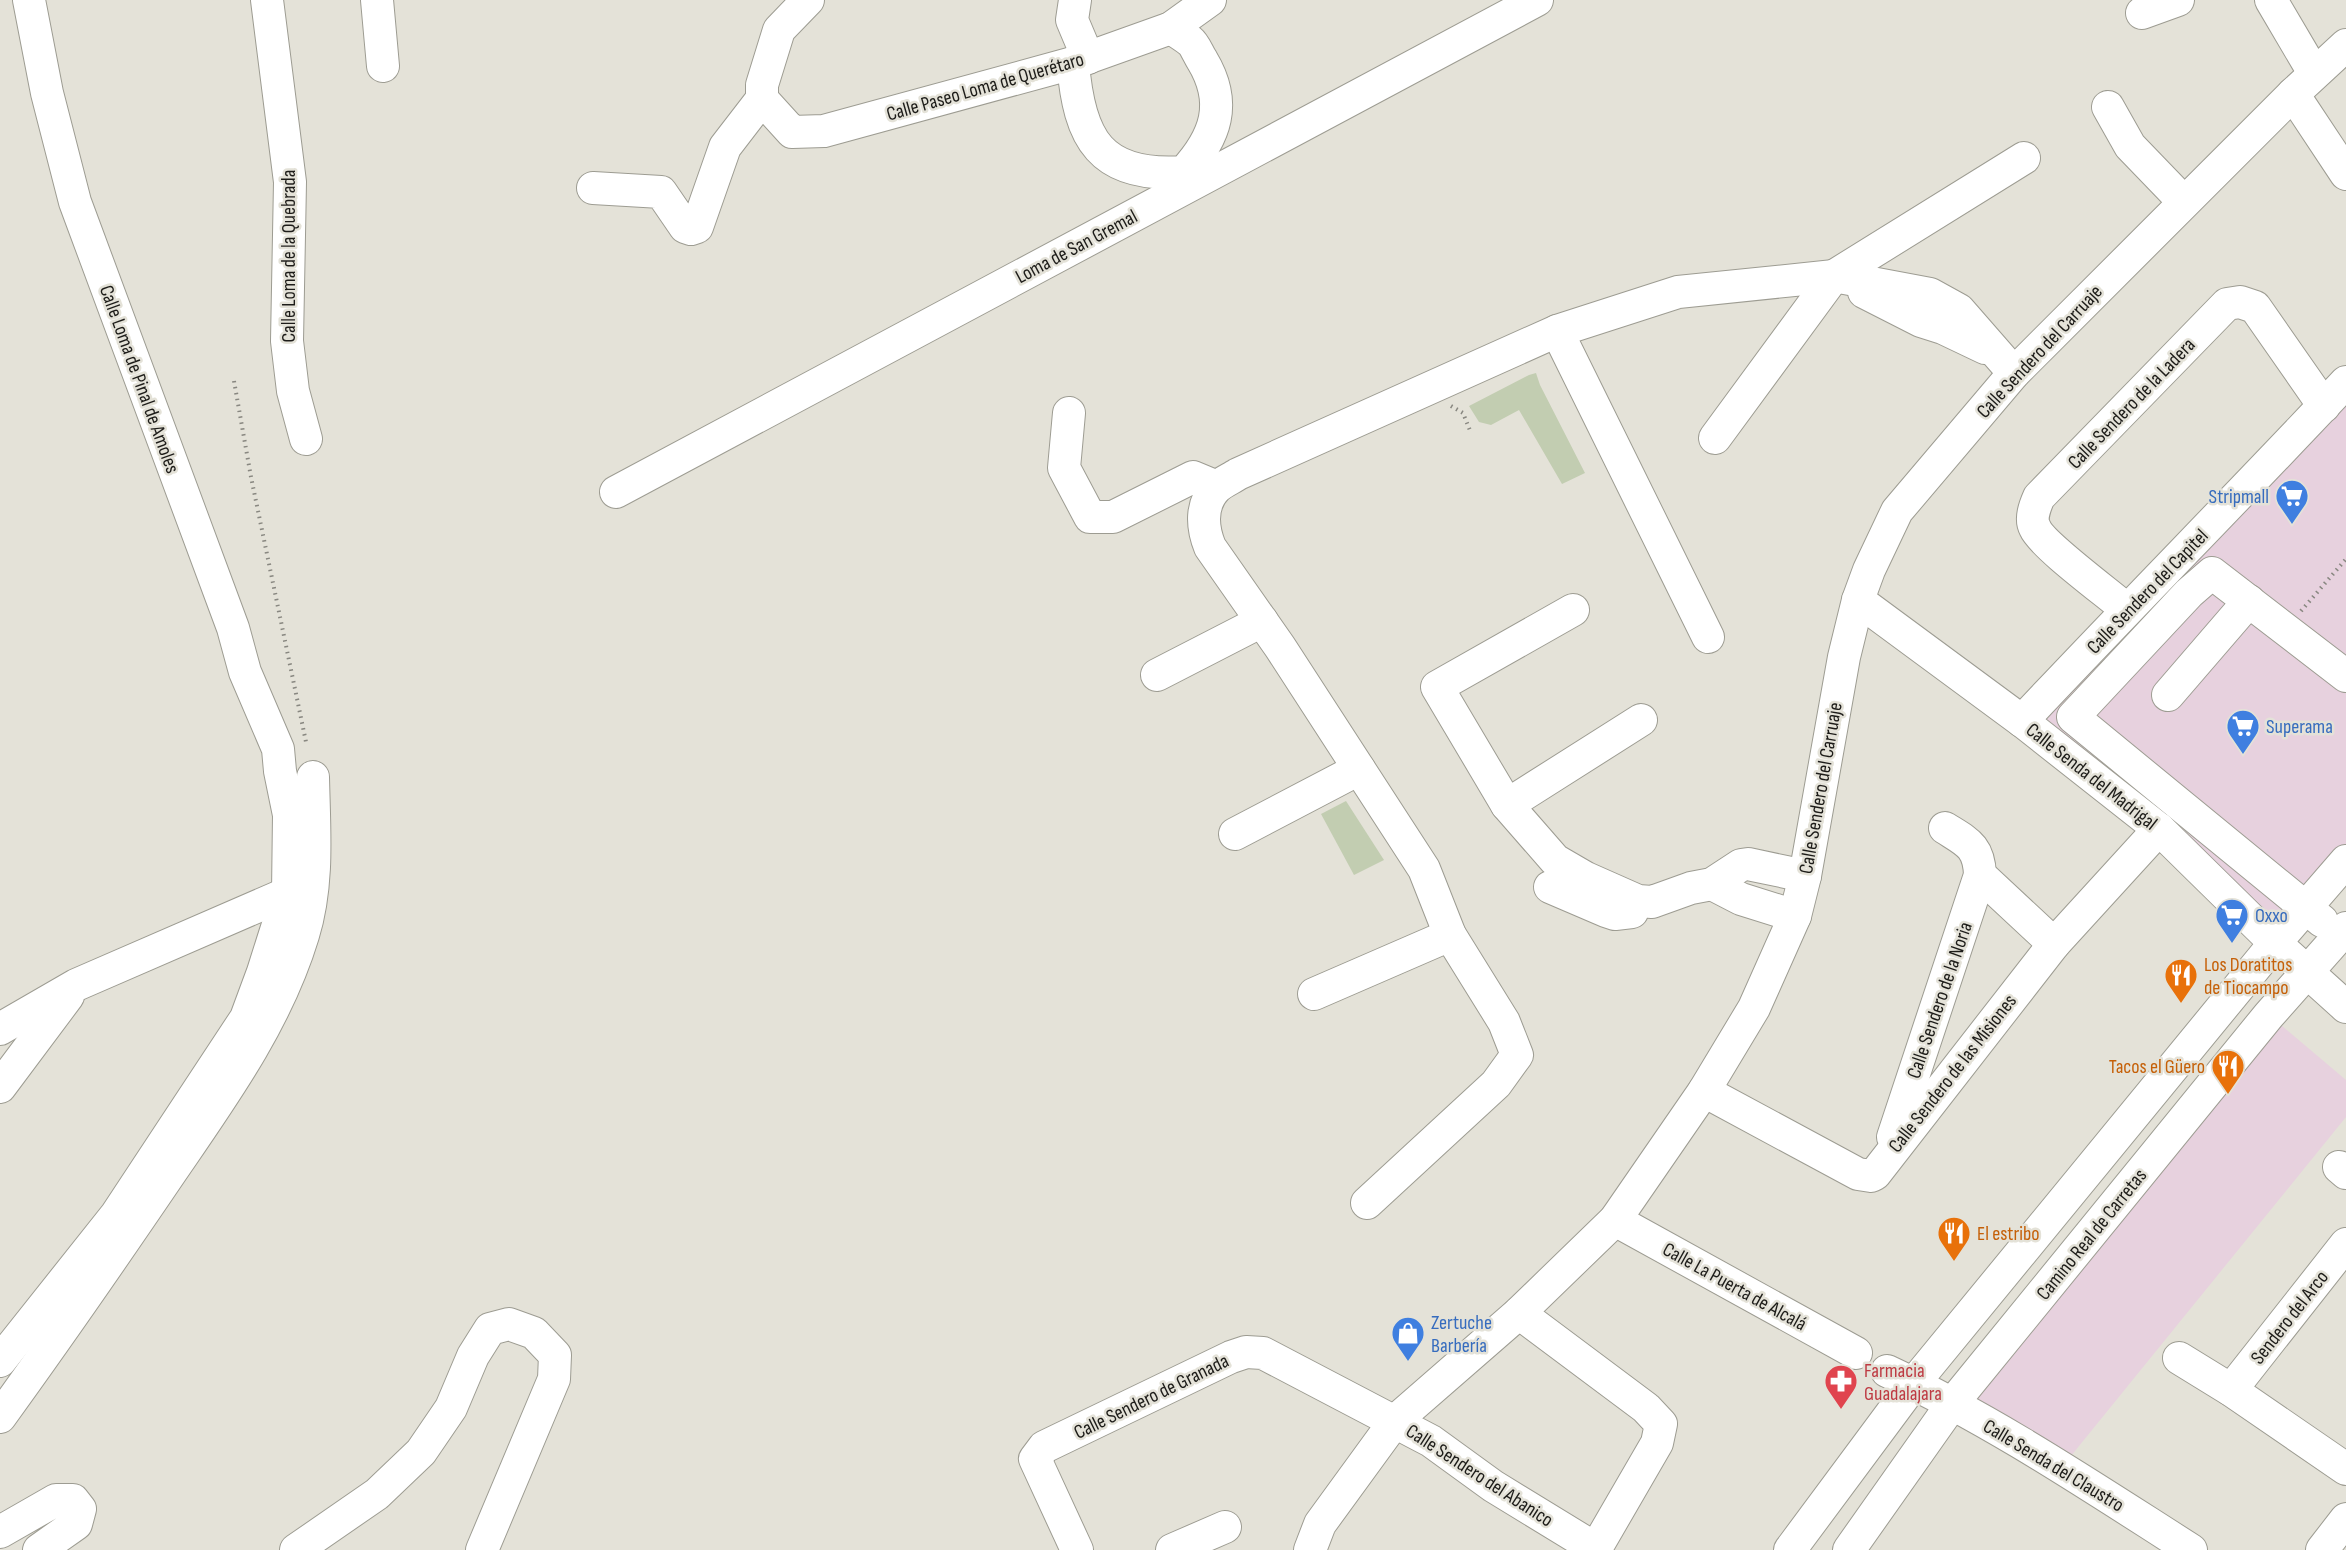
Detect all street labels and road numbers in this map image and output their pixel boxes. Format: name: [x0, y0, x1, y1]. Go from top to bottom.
street label: Calle Paseo Loma de Querétaro: [884, 47, 1087, 127]
street label: Calle Loma de la Quebrada: [277, 170, 301, 342]
street label: Loma de San Gremal: [1011, 205, 1141, 289]
street label: Calle Sendero del Carruaje: [1972, 280, 2108, 423]
street label: Calle Loma de Pinal de Amoles: [94, 282, 184, 477]
street label: Calle Sendero de la Ladera: [2063, 333, 2200, 474]
street label: Calle Sendero del Capitel: [2082, 524, 2213, 659]
street label: Calle Sendero del Carruaje: [1794, 701, 1848, 876]
street label: Calle Senda del Madrigal: [2021, 718, 2162, 835]
street label: Calle Sendero de la Noria: [1902, 919, 1978, 1082]
street label: Calle Sendero de las Misiones: [1884, 990, 2022, 1157]
street label: Camino Real de Carretas: [2031, 1164, 2152, 1305]
street label: Calle La Puerta de Alcalá: [1658, 1237, 1811, 1336]
street label: Sendero del Arco: [2246, 1266, 2334, 1369]
street label: Calle Sendero de Granada: [1070, 1349, 1233, 1445]
street label: Calle Senda del Claustro: [1979, 1414, 2128, 1517]
street label: Calle Sendero del Abanico: [1401, 1419, 1558, 1532]

